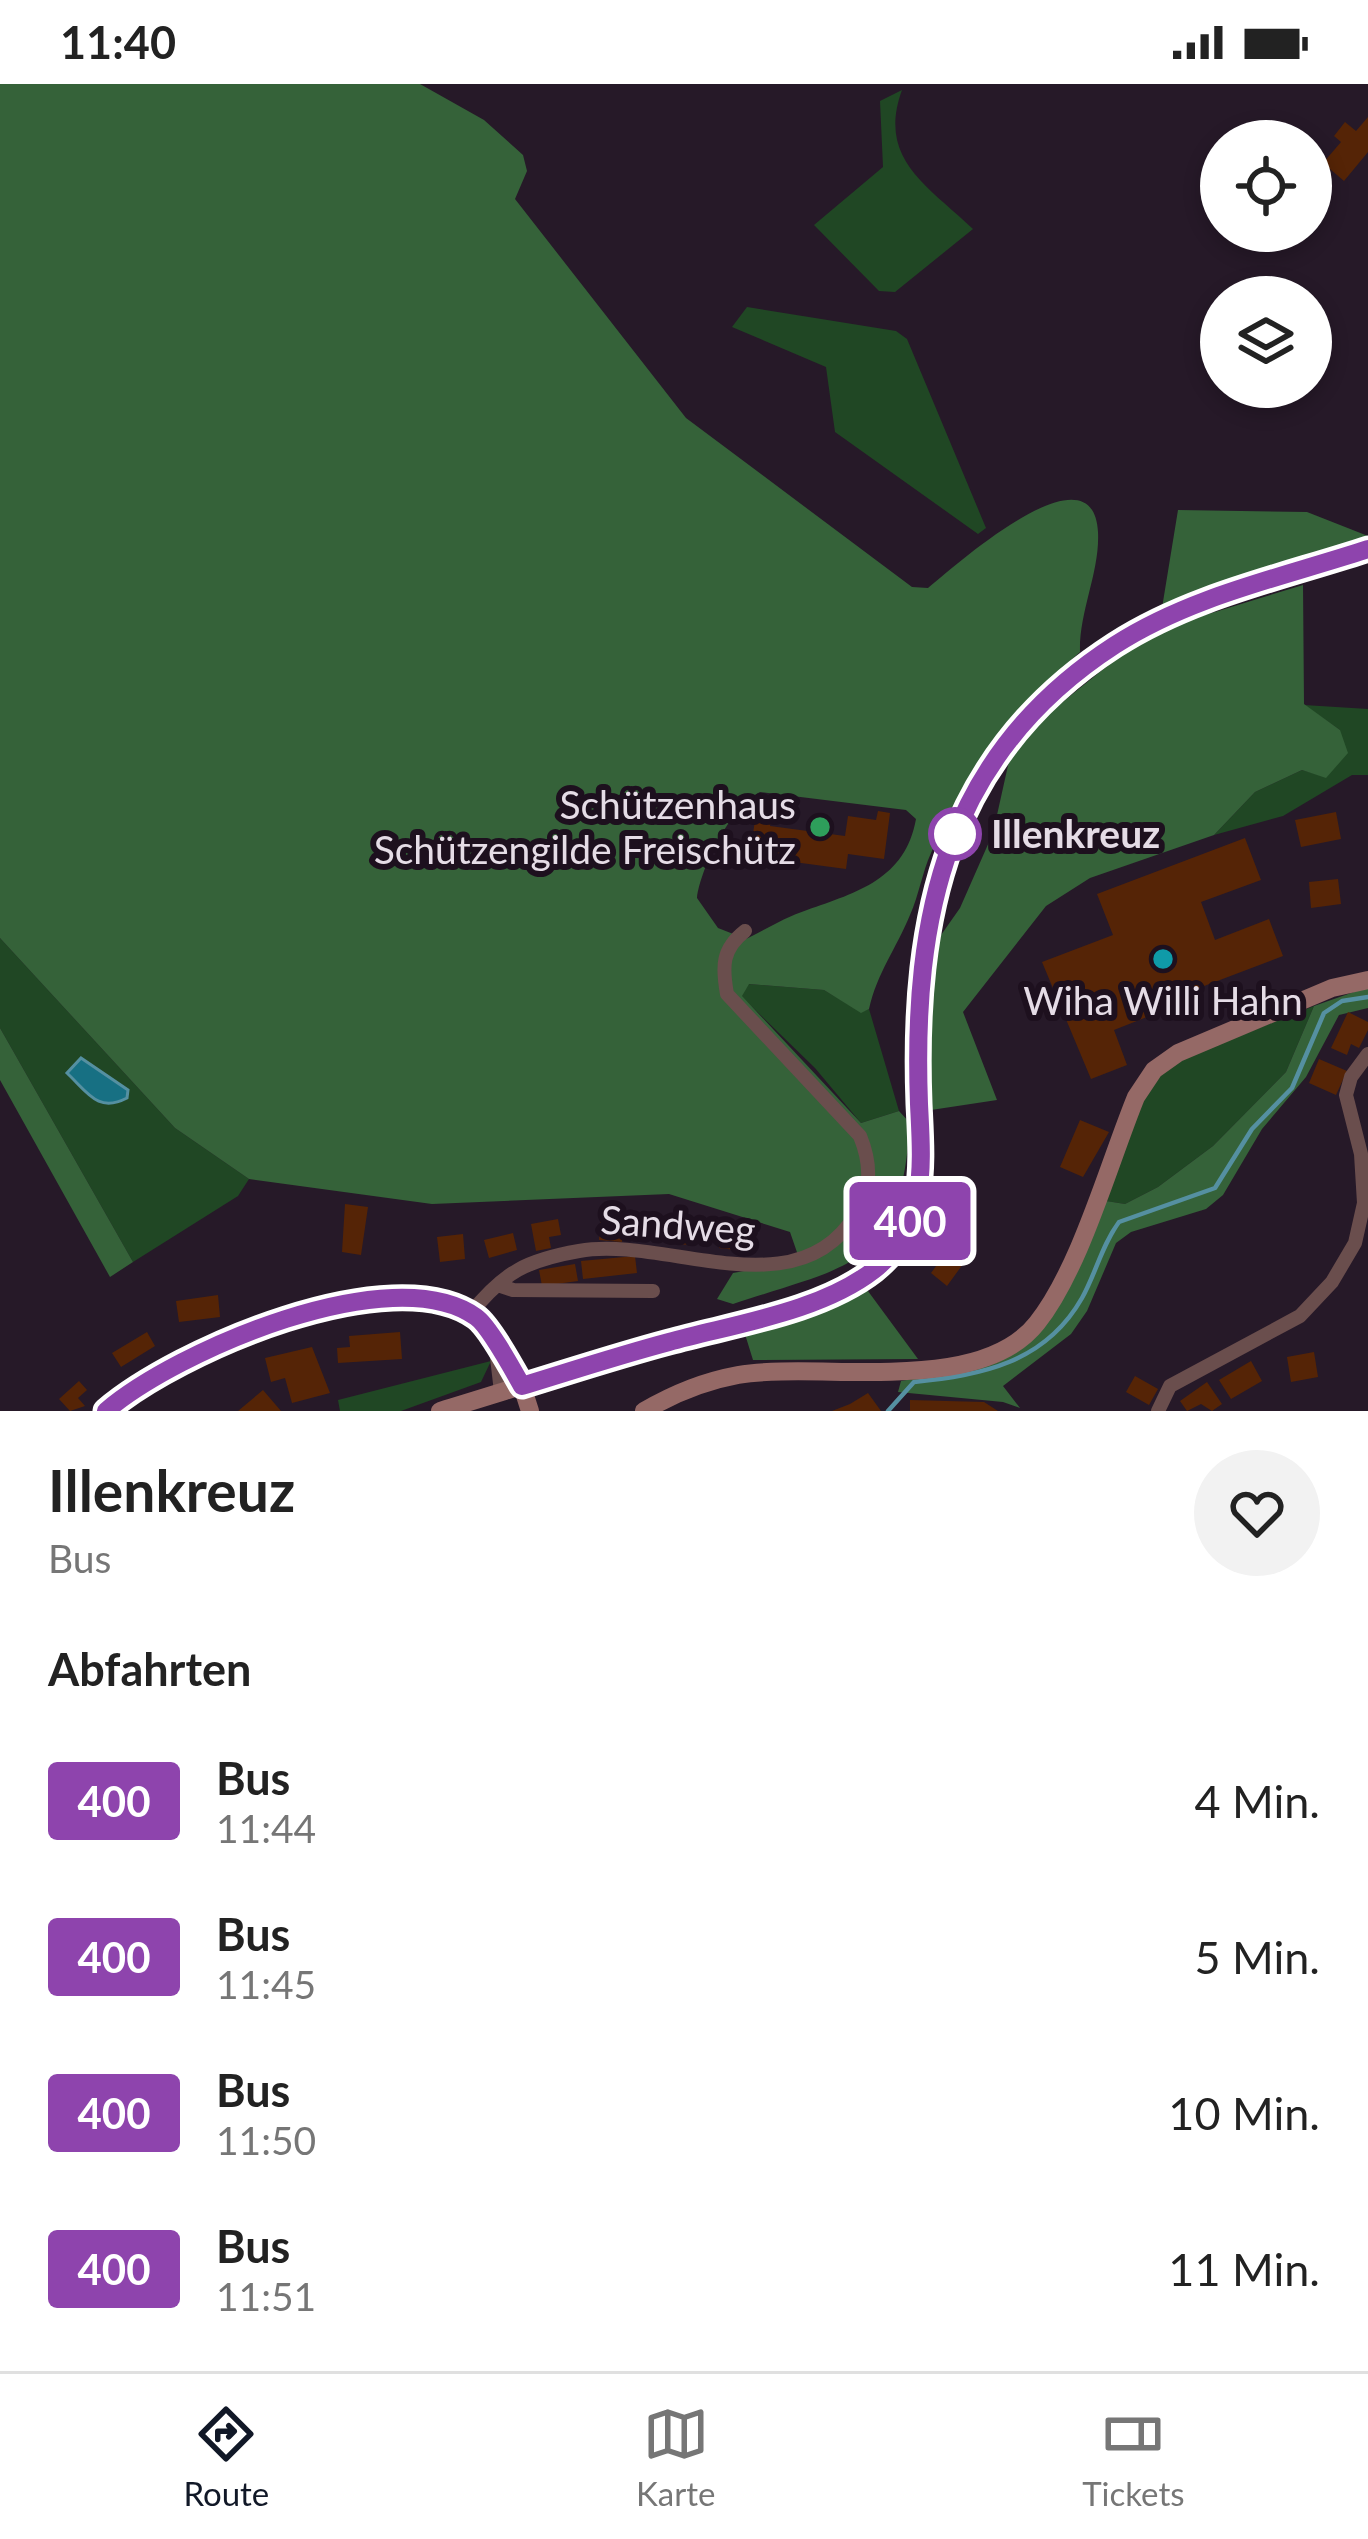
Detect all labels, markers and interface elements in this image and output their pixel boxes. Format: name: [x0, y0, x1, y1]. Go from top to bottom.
text: 11:40: [60, 15, 176, 69]
map controls: [1200, 120, 1332, 408]
button: locate: [1200, 120, 1332, 252]
button: layers: [1200, 276, 1332, 408]
place label: Schützenhaus Schützengilde Freischütz: [374, 781, 796, 872]
marker: Illenkreuz: [930, 809, 980, 859]
place label: Illenkreuz: [991, 810, 1160, 856]
marker: Schützenhaus Schützengilde Freischütz: [807, 814, 833, 840]
marker: Wiha Willi Hahn: [1150, 946, 1176, 972]
place label: Wiha Willi Hahn: [1023, 977, 1303, 1023]
line badge: 400: [841, 1182, 979, 1260]
street label: Sandweg: [599, 1196, 757, 1252]
text: 400: [873, 1196, 947, 1246]
button: heart: [1194, 1450, 1320, 1576]
text: Illenkreuz: [48, 1456, 295, 1524]
text: Bus: [48, 1535, 111, 1581]
text: Abfahrten: [48, 1642, 251, 1696]
text: Bus: [216, 1751, 290, 1805]
text: 4 Min.: [1194, 1774, 1320, 1828]
text: 400: [77, 1776, 151, 1826]
text: 11:44: [216, 1805, 316, 1851]
text: Bus: [216, 1907, 290, 1961]
text: 5 Min.: [1194, 1930, 1320, 1984]
text: 400: [77, 1932, 151, 1982]
text: 11:45: [216, 1961, 316, 2007]
text: Bus: [216, 2063, 290, 2117]
text: 10 Min.: [1168, 2086, 1320, 2140]
text: 400: [77, 2088, 151, 2138]
text: 11:50: [216, 2117, 316, 2163]
text: Bus: [216, 2219, 290, 2273]
text: 11 Min.: [1168, 2242, 1320, 2296]
text: 400: [77, 2244, 151, 2294]
text: 11:51: [216, 2273, 316, 2319]
tab: Route: [183, 2401, 269, 2513]
tab: Karte: [636, 2401, 715, 2513]
tab: Tickets: [1082, 2401, 1185, 2513]

